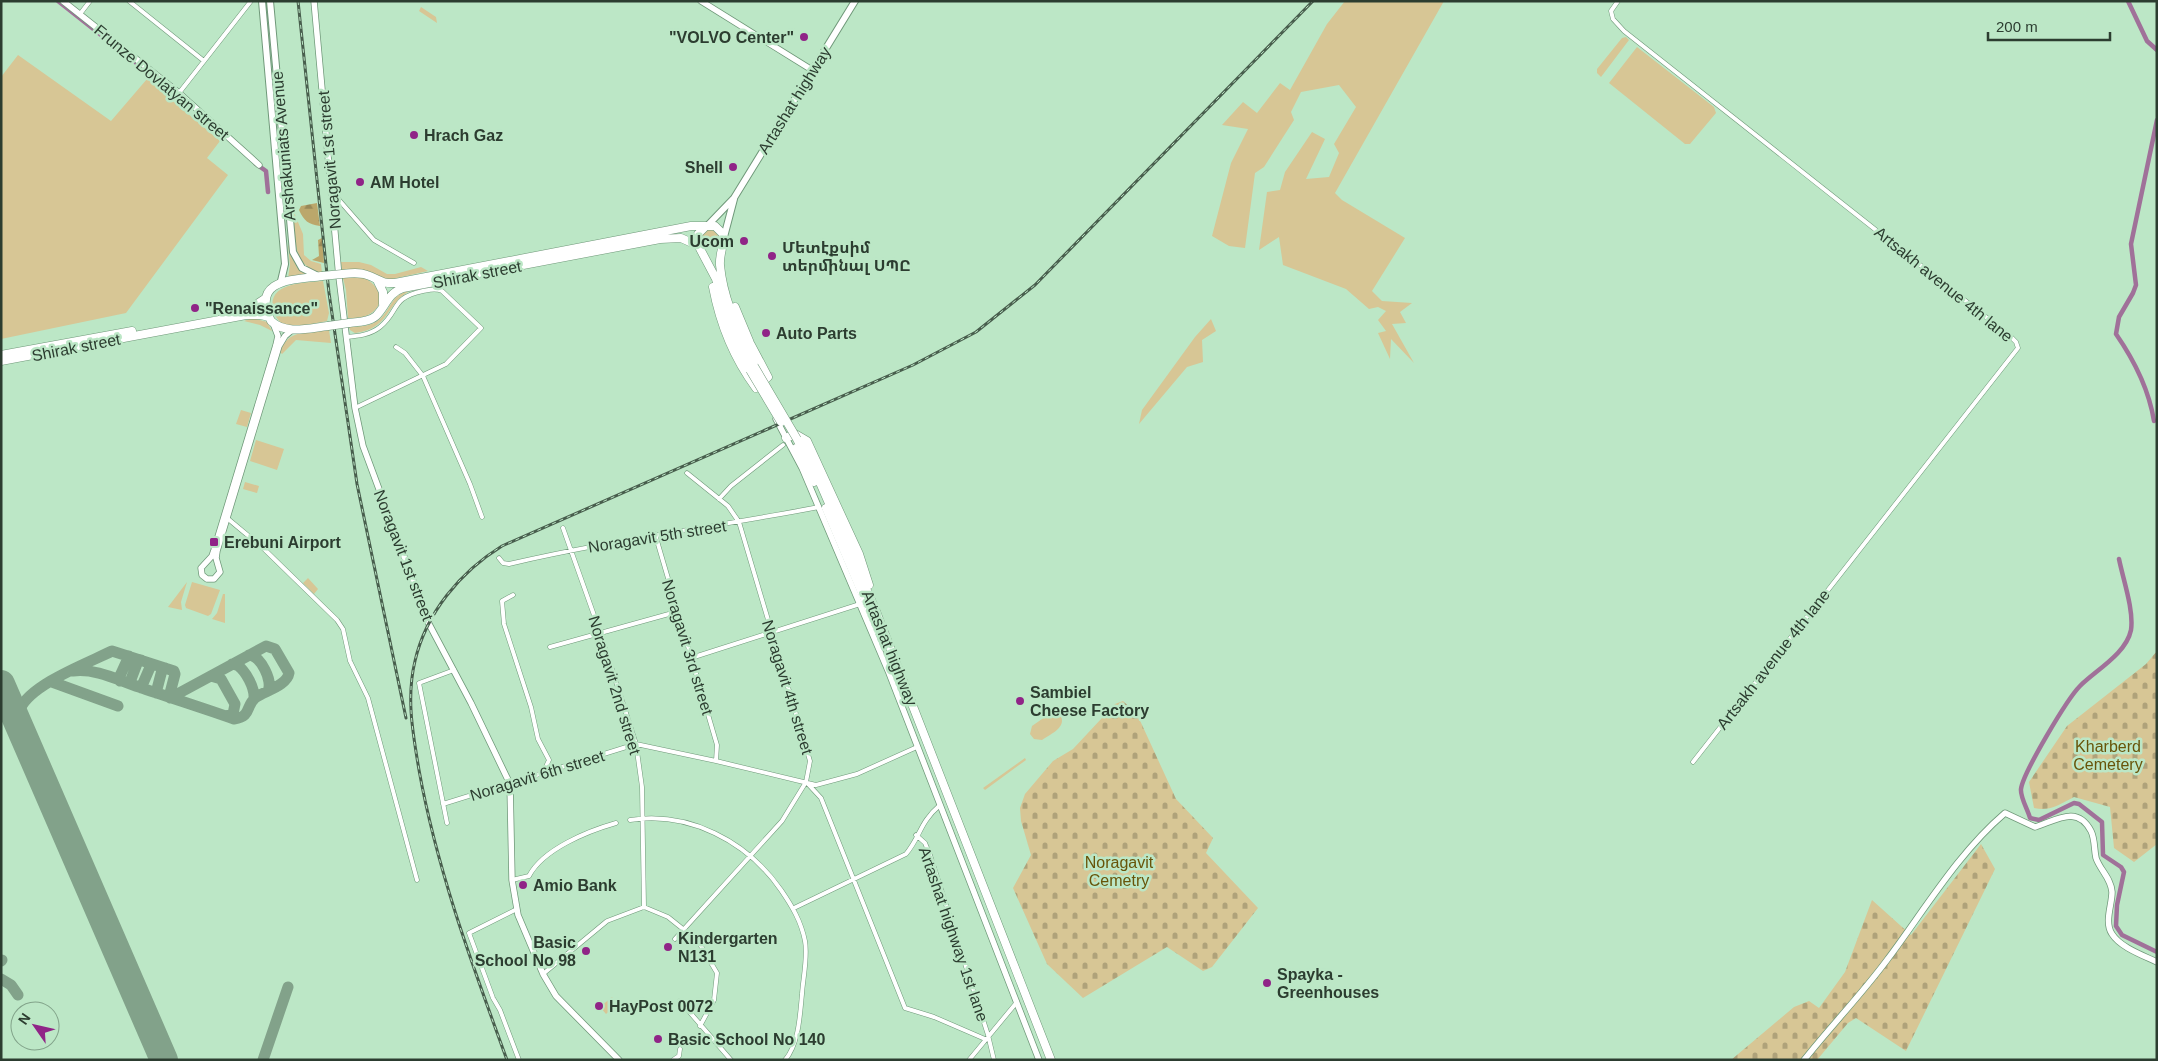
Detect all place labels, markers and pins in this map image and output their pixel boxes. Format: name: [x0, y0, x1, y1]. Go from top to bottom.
place label: "VOLVO Center": [669, 29, 794, 46]
marker: "VOLVO Center": [798, 31, 810, 43]
place label: Hrach Gaz: [424, 127, 503, 144]
marker: Hrach Gaz: [408, 129, 420, 141]
place label: Shell: [685, 159, 723, 176]
marker: Shell: [727, 161, 739, 173]
place label: AM Hotel: [370, 174, 439, 191]
marker: AM Hotel: [354, 176, 366, 188]
place label: Ucom: [690, 233, 734, 250]
marker: Ucom: [738, 235, 750, 247]
place label: Մետէքսիմ տերմինալ ՍՊԸ: [782, 239, 911, 275]
marker: Մետէքսիմ տերմինալ ՍՊԸ: [766, 250, 778, 262]
place label: "Renaissance": [205, 300, 318, 317]
marker: "Renaissance": [189, 302, 201, 314]
place label: Auto Parts: [776, 325, 857, 342]
marker: Auto Parts: [760, 327, 772, 339]
place label: Erebuni Airport: [224, 534, 341, 551]
marker: Erebuni Airport: [208, 536, 220, 548]
place label: Sambiel Cheese Factory: [1030, 684, 1149, 719]
marker: Sambiel Cheese Factory: [1014, 695, 1026, 707]
place label: Amio Bank: [533, 877, 617, 894]
marker: Amio Bank: [517, 879, 529, 891]
place label: Kindergarten N131: [678, 930, 778, 965]
place label: Basic School No 98: [475, 934, 576, 969]
marker: Kindergarten N131: [662, 941, 674, 953]
marker: Basic School No 98: [580, 945, 592, 957]
place label: Spayka - Greenhouses: [1277, 966, 1379, 1001]
marker: Spayka - Greenhouses: [1261, 977, 1273, 989]
place label: HayPost 0072: [609, 998, 713, 1015]
marker: HayPost 0072: [593, 1000, 605, 1012]
place label: Basic School No 140: [668, 1031, 825, 1048]
marker: Basic School No 140: [652, 1033, 664, 1045]

